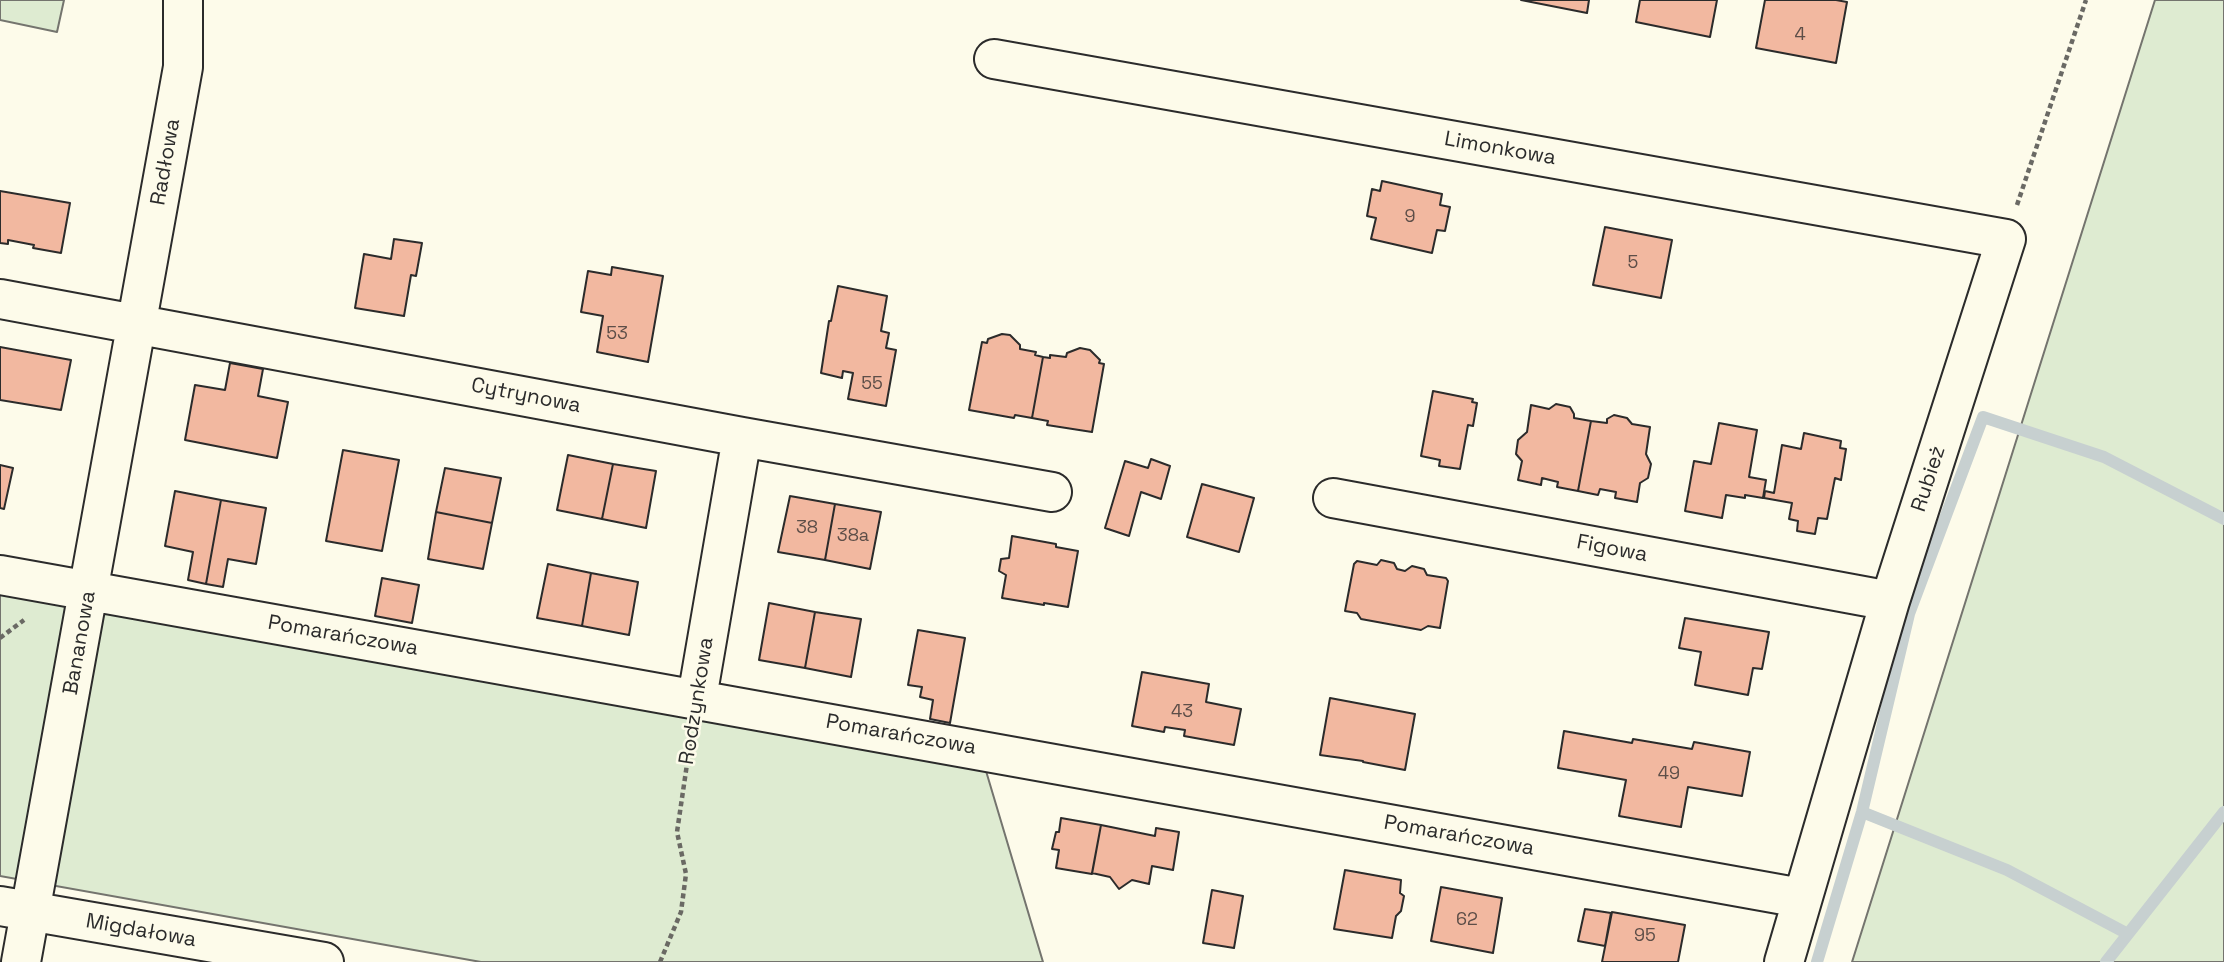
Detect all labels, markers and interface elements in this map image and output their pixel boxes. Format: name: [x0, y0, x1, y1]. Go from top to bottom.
house number: 4: [1794, 24, 1806, 46]
street label: Radłowa: [146, 117, 186, 207]
street label: Limonkowa: [1442, 127, 1558, 171]
house number: 9: [1404, 206, 1416, 228]
house number: 5: [1628, 252, 1638, 274]
house number: 53: [606, 323, 628, 345]
street label: Cytrynowa: [469, 373, 583, 419]
house number: 55: [861, 373, 883, 395]
street label: Rubież: [1907, 443, 1951, 515]
house number: 38: [796, 517, 818, 539]
house number: 38a: [837, 525, 869, 547]
street label: Figowa: [1575, 530, 1649, 568]
street label: Bananowa: [58, 589, 102, 697]
street label: Pomarańczowa: [266, 610, 420, 662]
street label: Rodzynkowa: [674, 635, 720, 767]
house number: 43: [1171, 701, 1193, 723]
street label: Pomarańczowa: [824, 709, 978, 761]
house number: 49: [1658, 763, 1680, 785]
street label: Pomarańczowa: [1382, 810, 1536, 862]
street label: Migdałowa: [84, 909, 198, 953]
house number: 62: [1456, 909, 1478, 931]
house number: 95: [1634, 925, 1656, 947]

